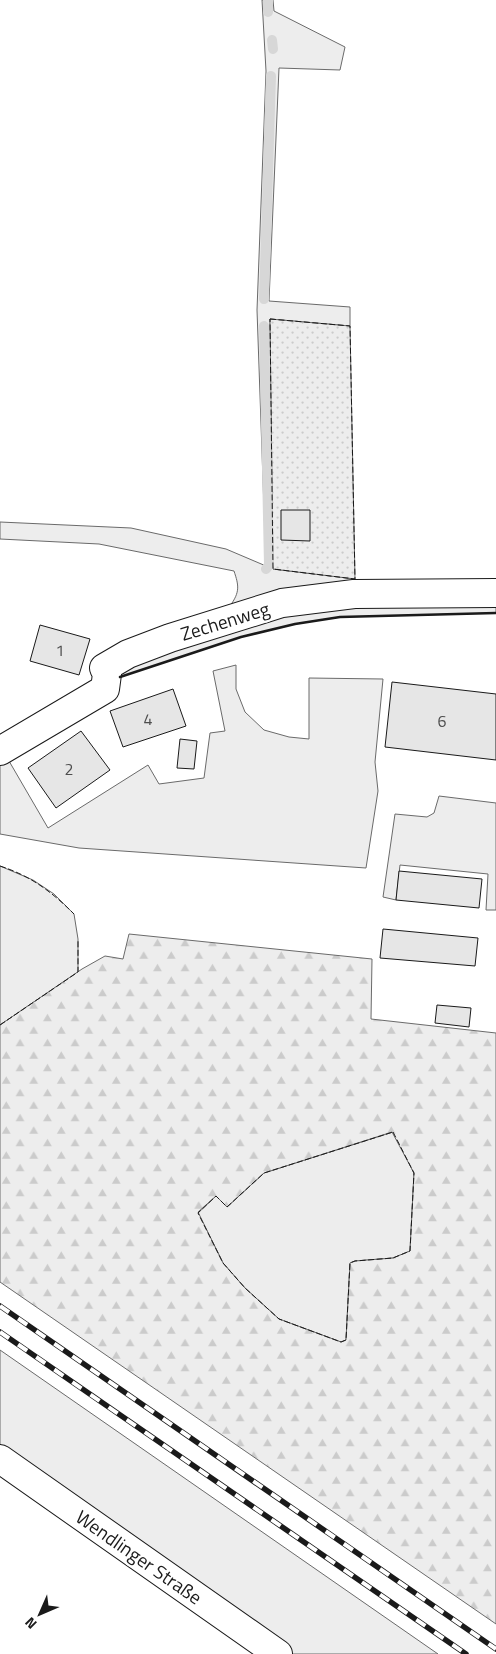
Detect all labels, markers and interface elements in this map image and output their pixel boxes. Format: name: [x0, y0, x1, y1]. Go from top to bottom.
street label: Zechenweg: [177, 593, 273, 648]
house number: 1: [56, 638, 64, 662]
house number: 4: [144, 707, 153, 731]
house number: 6: [438, 709, 447, 733]
house number: 2: [65, 757, 73, 781]
street label: Wendlinger Straße: [70, 1502, 208, 1611]
north arrow: [15, 1589, 65, 1639]
text: N: [20, 1613, 41, 1634]

